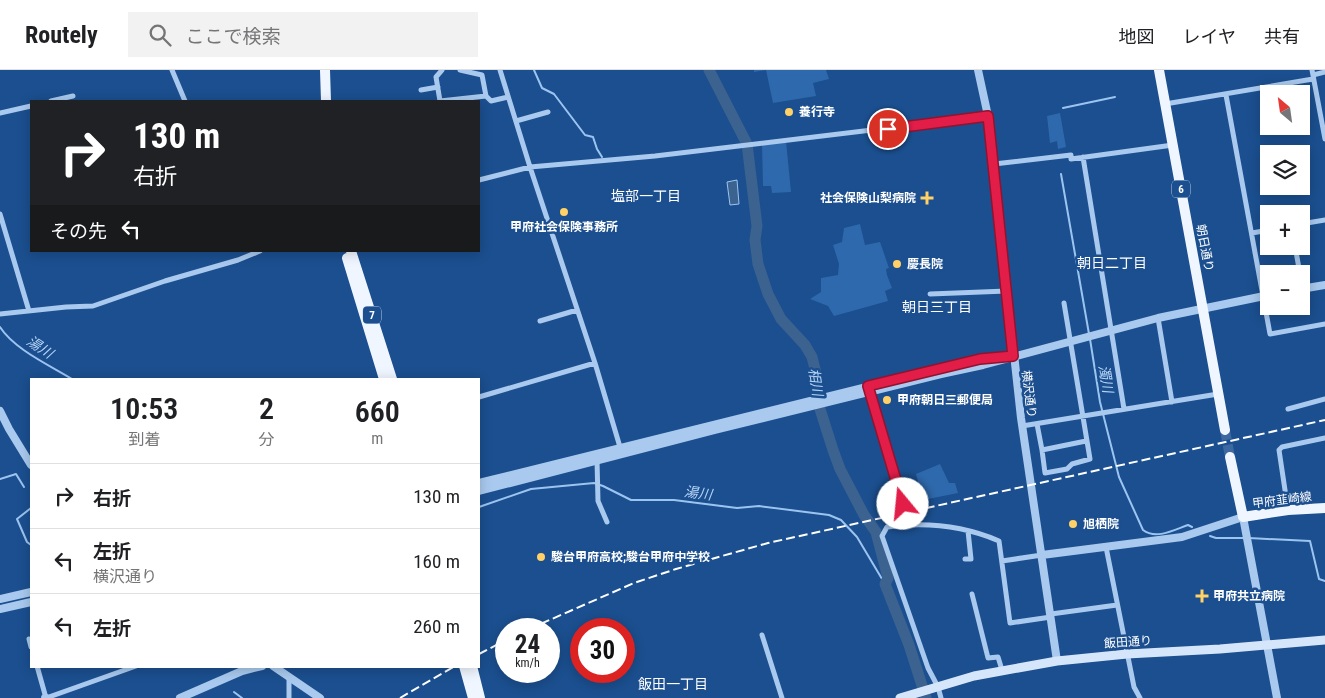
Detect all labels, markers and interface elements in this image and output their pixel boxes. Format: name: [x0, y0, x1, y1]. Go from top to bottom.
search box: [128, 12, 478, 57]
text: Routely: [25, 21, 98, 49]
icon: search: [146, 21, 174, 49]
text: ここで検索: [186, 25, 281, 48]
text: 地図: [1119, 26, 1155, 47]
text: レイヤ: [1183, 26, 1236, 47]
text: 共有: [1264, 26, 1300, 47]
north arrow: [1260, 85, 1310, 135]
map controls: [1260, 85, 1310, 315]
place label: 養行寺: [799, 105, 835, 119]
marker: 養行寺: [783, 106, 795, 118]
pin: [867, 108, 909, 150]
icon: arrive: [874, 115, 902, 143]
text: 130 m: [133, 116, 220, 157]
icon: right: [50, 120, 115, 185]
button: layers: [1260, 145, 1310, 195]
text: 右折: [133, 164, 177, 189]
road number: 6: [1172, 180, 1190, 198]
district label: 塩部一丁目: [611, 188, 681, 204]
place label: 社会保険山梨病院: [820, 191, 916, 205]
marker: 社会保険山梨病院: [920, 191, 934, 205]
button: +: [1260, 205, 1310, 255]
marker: 甲府社会保険事務所: [558, 206, 570, 218]
icon: left: [117, 215, 145, 243]
text: その先: [50, 220, 107, 243]
place label: 甲府社会保険事務所: [510, 220, 618, 234]
street label: 朝日通り: [1194, 223, 1216, 273]
district label: 朝日二丁目: [1077, 255, 1147, 271]
place label: 慶長院: [907, 257, 943, 271]
marker: 慶長院: [891, 258, 903, 270]
button: −: [1260, 265, 1310, 315]
district label: 朝日三丁目: [902, 299, 972, 315]
road number: 7: [363, 306, 381, 324]
water label: 湯川: [24, 333, 58, 362]
water label: 濁川: [1096, 364, 1117, 396]
water label: 相川: [806, 367, 826, 399]
street label: 横沢通り: [1019, 369, 1039, 419]
text: 10:53: [110, 391, 178, 426]
text: 2: [259, 391, 274, 426]
place label: 甲府朝日三郵便局: [897, 393, 993, 407]
text: 660: [355, 394, 400, 429]
marker: 甲府朝日三郵便局: [881, 394, 893, 406]
text: m: [371, 429, 383, 448]
text: 到着: [128, 430, 160, 449]
text: 分: [259, 430, 275, 449]
position arrow: [876, 477, 928, 529]
icon: right: [50, 482, 78, 510]
water label: 湯川: [683, 483, 715, 503]
text: 130 m: [413, 485, 460, 508]
text: 右折: [93, 487, 131, 510]
street label: 甲府韮崎線: [1251, 489, 1313, 511]
place label: 旭栖院: [1083, 517, 1119, 531]
marker: 旭栖院: [1067, 518, 1079, 530]
text: 左折: [93, 540, 131, 563]
icon: left: [50, 547, 78, 575]
text: 160 m: [413, 550, 460, 573]
place label: 駿台甲府高校;駿台甲府中学校: [551, 550, 710, 564]
marker: 駿台甲府高校;駿台甲府中学校: [535, 551, 547, 563]
text: 横沢通り: [93, 567, 157, 586]
marker: 甲府共立病院: [1195, 589, 1209, 603]
place label: 甲府共立病院: [1213, 589, 1285, 603]
icon: left: [50, 612, 78, 640]
text: 260 m: [413, 615, 460, 638]
text: 左折: [93, 617, 131, 640]
speed limit sign: 30: [570, 618, 635, 683]
text: 24: [515, 630, 540, 659]
street label: 飯田通り: [1104, 633, 1152, 651]
text: km/h: [515, 656, 540, 670]
district label: 飯田一丁目: [638, 676, 708, 692]

